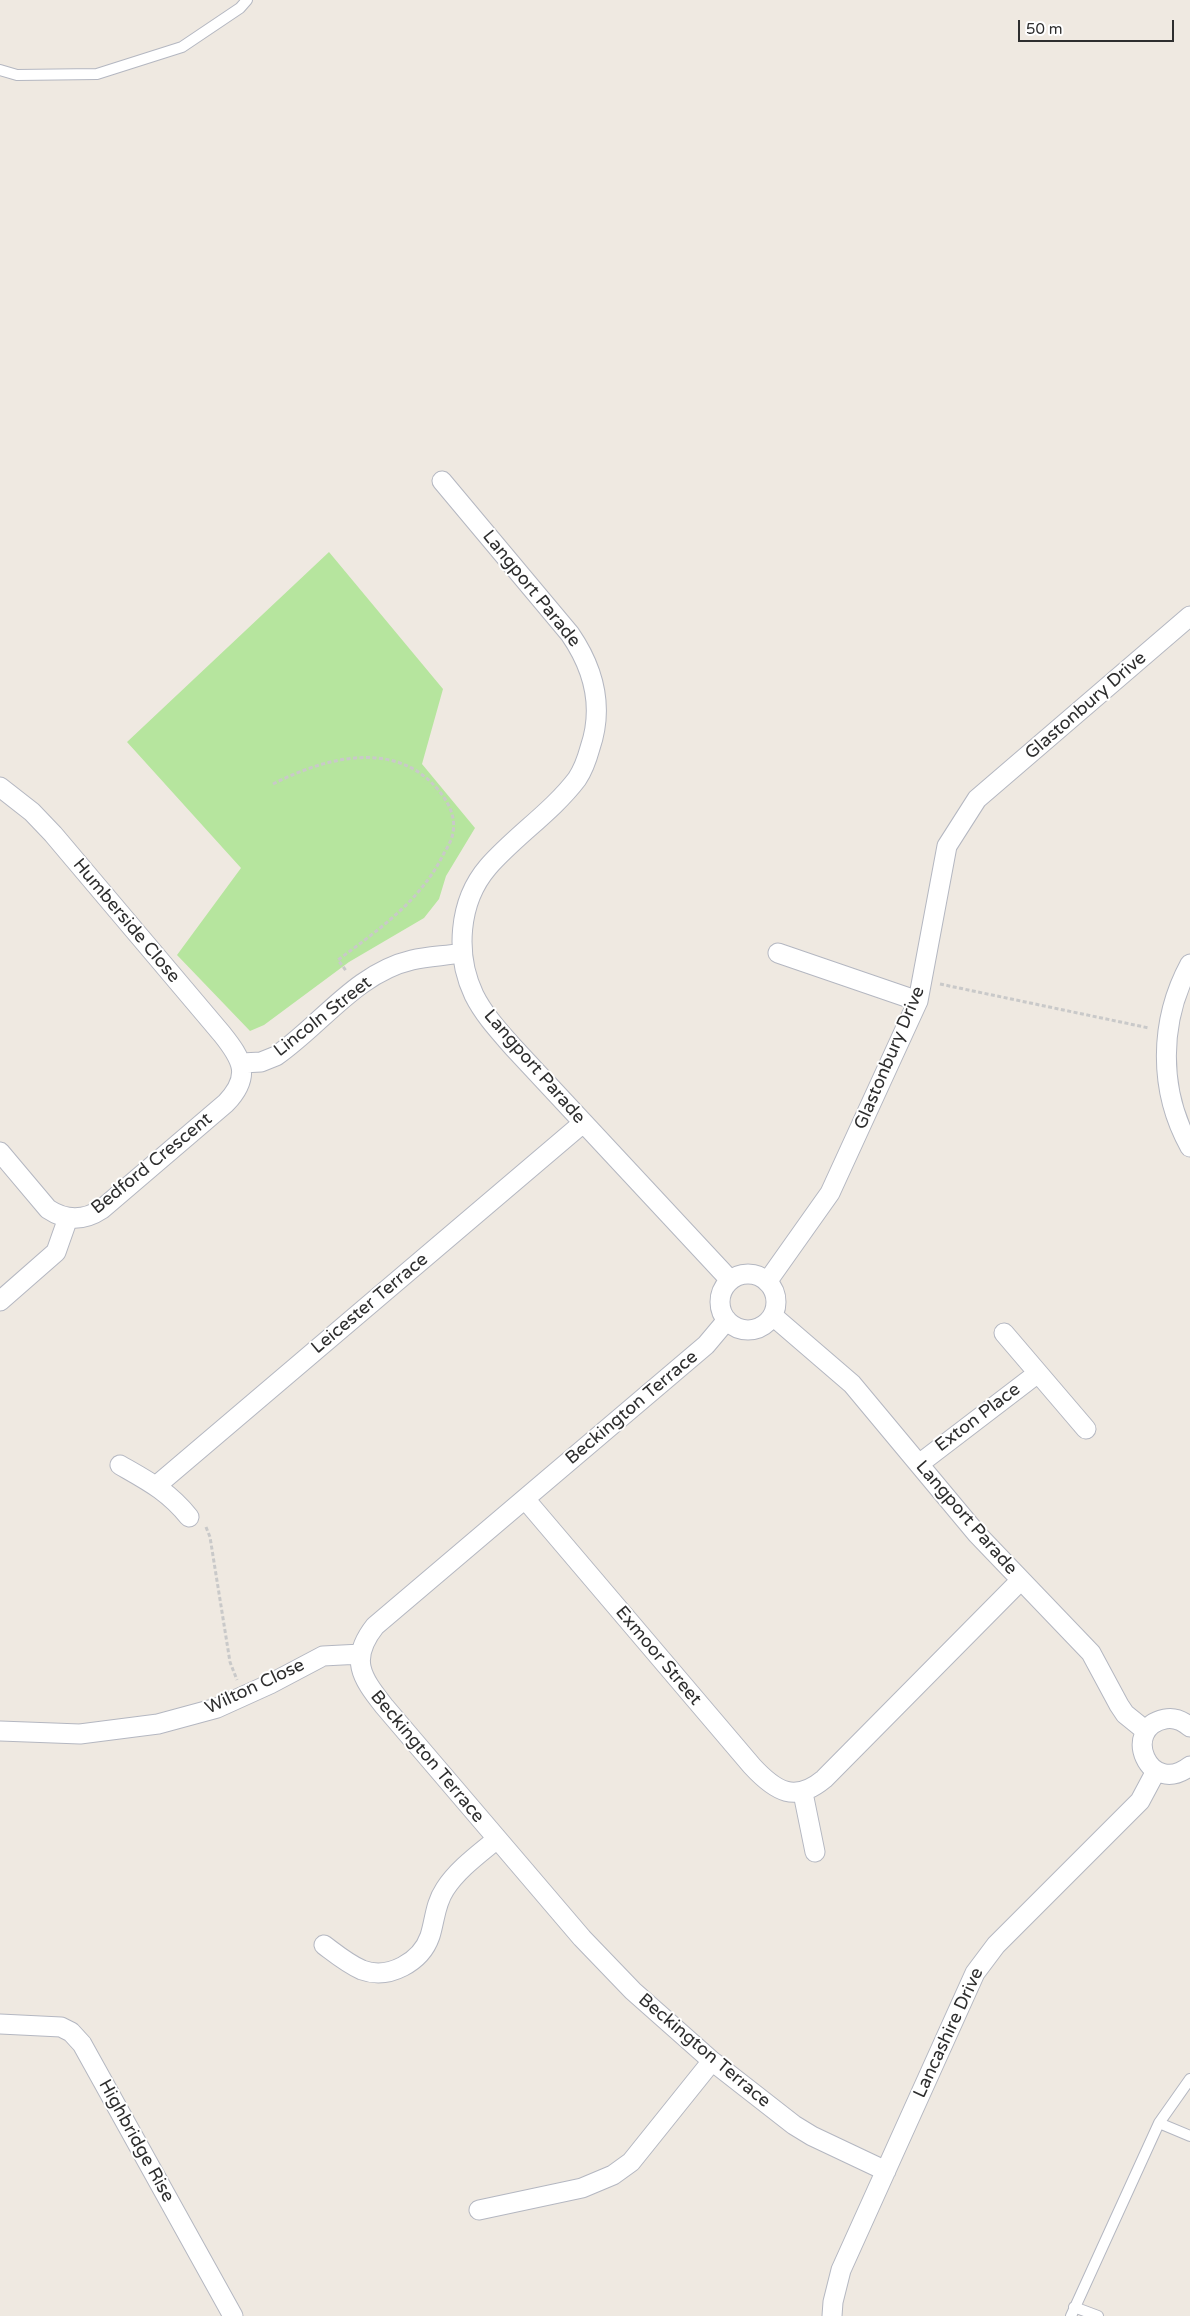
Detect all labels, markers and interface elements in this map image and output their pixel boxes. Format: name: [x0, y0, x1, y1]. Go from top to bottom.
scale bar: [1020, 10, 1176, 42]
text: 50 m: [1026, 20, 1063, 38]
street label: Langport Parade: [477, 526, 585, 652]
street label: Glastonbury Drive: [1021, 648, 1151, 764]
street label: Humberside Close: [68, 855, 184, 987]
street label: Lincoln Street: [270, 972, 376, 1062]
street label: Glastonbury Drive: [850, 983, 930, 1133]
street label: Langport Parade: [479, 1006, 589, 1128]
street label: Bedford Crescent: [87, 1109, 217, 1219]
street label: Leicester Terrace: [307, 1249, 433, 1359]
street label: Beckington Terrace: [562, 1346, 702, 1470]
street label: Exton Place: [931, 1379, 1025, 1457]
street label: Langport Parade: [911, 1457, 1021, 1579]
street label: Exmoor Street: [610, 1602, 706, 1710]
street label: Wilton Close: [202, 1655, 308, 1719]
street label: Beckington Terrace: [365, 1687, 489, 1827]
street label: Lancashire Drive: [909, 1965, 989, 2101]
street label: Beckington Terrace: [634, 1989, 774, 2113]
street label: Highbridge Rise: [93, 2076, 179, 2206]

